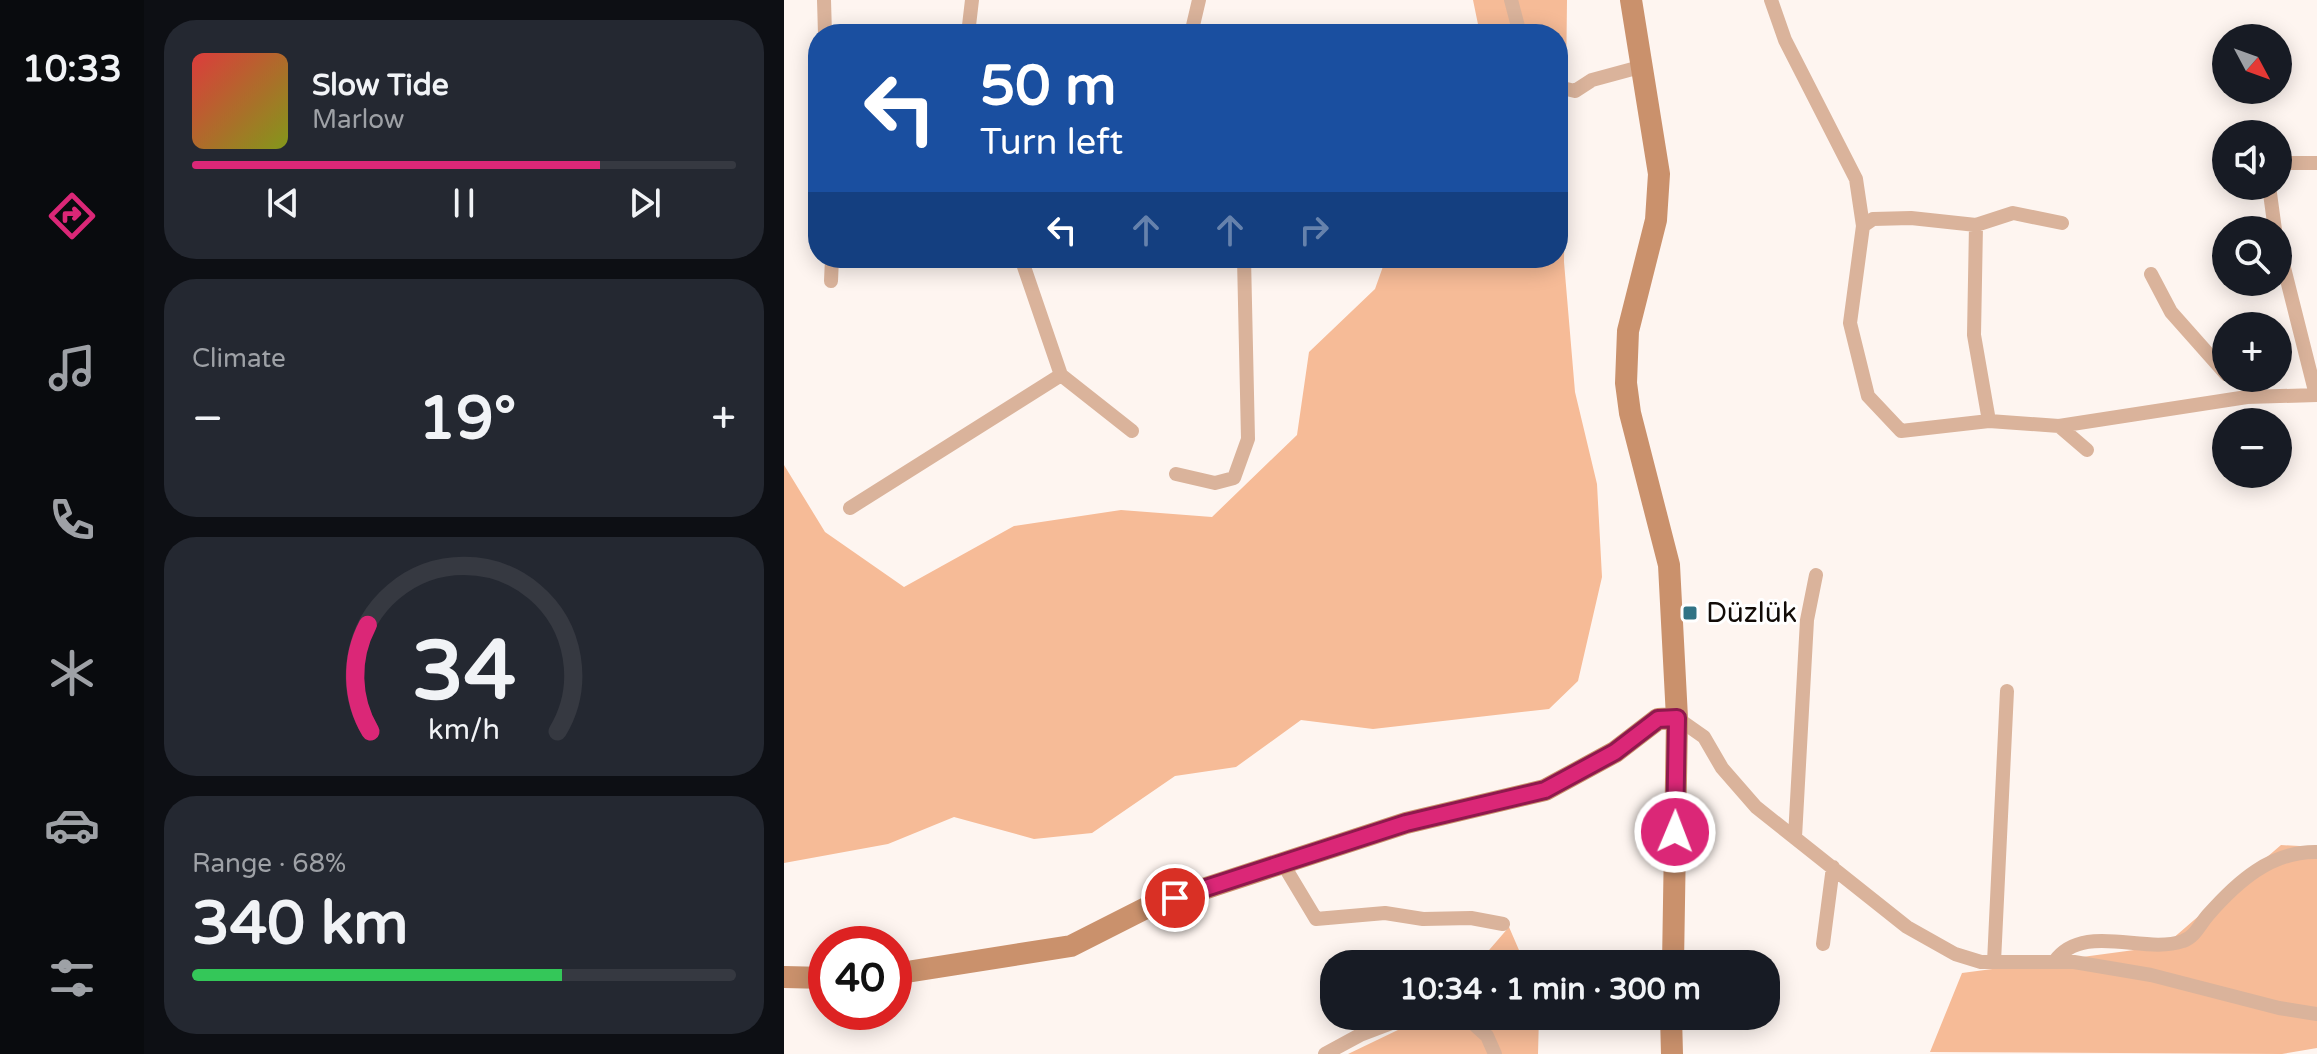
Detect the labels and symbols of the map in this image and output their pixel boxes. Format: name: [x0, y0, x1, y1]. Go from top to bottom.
north arrow: [2212, 24, 2292, 104]
place label: Düzlük: [1706, 596, 1797, 630]
marker: Düzlük: [1681, 604, 1699, 622]
position arrow: [1633, 790, 1717, 874]
pin: [1141, 864, 1209, 932]
speed limit sign: 40: [808, 926, 912, 1030]

